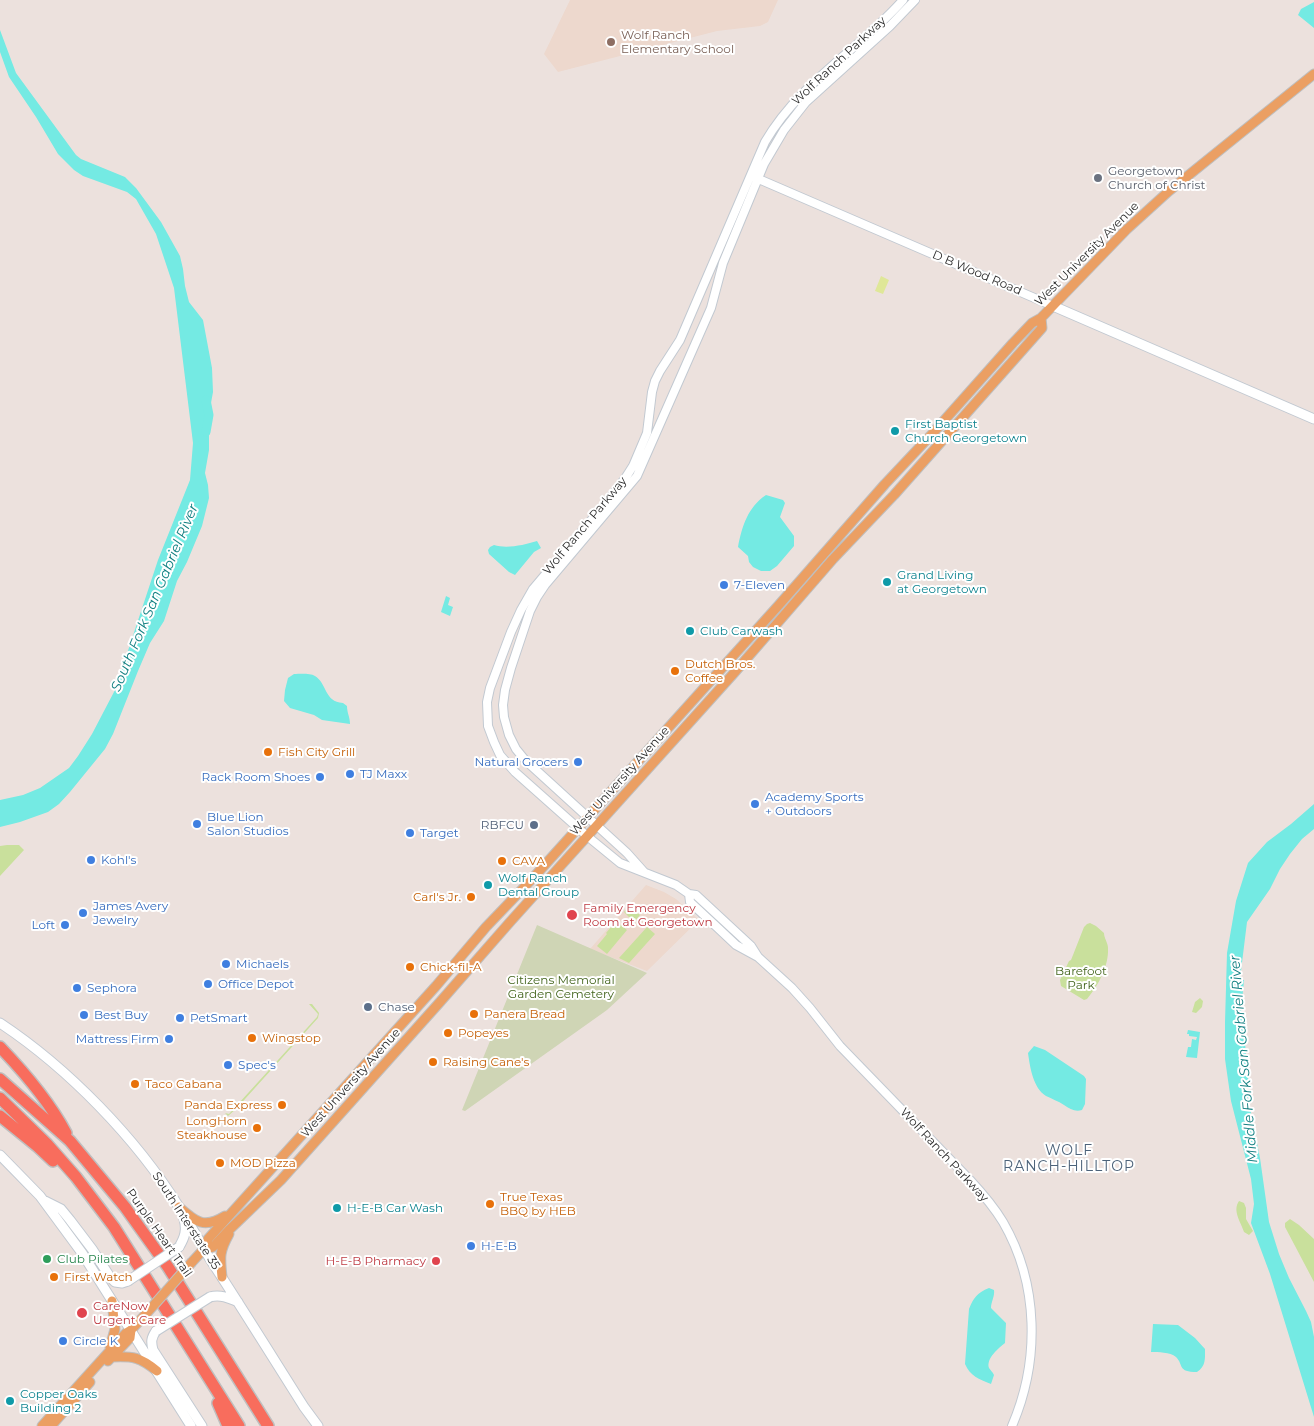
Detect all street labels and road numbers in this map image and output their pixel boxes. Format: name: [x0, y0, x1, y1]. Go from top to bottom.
street label: Wolf Ranch Parkway: [789, 14, 889, 108]
street label: West University Avenue: [1032, 199, 1142, 309]
street label: D B Wood Road: [930, 248, 1024, 298]
street label: Wolf Ranch Parkway: [540, 474, 630, 578]
street label: West University Avenue: [567, 724, 673, 838]
street label: West University Avenue: [298, 1026, 404, 1140]
street label: Wolf Ranch Parkway: [897, 1105, 991, 1205]
street label: South Interstate 35: [149, 1169, 223, 1273]
street label: Purple Heart Trail: [123, 1186, 195, 1280]

